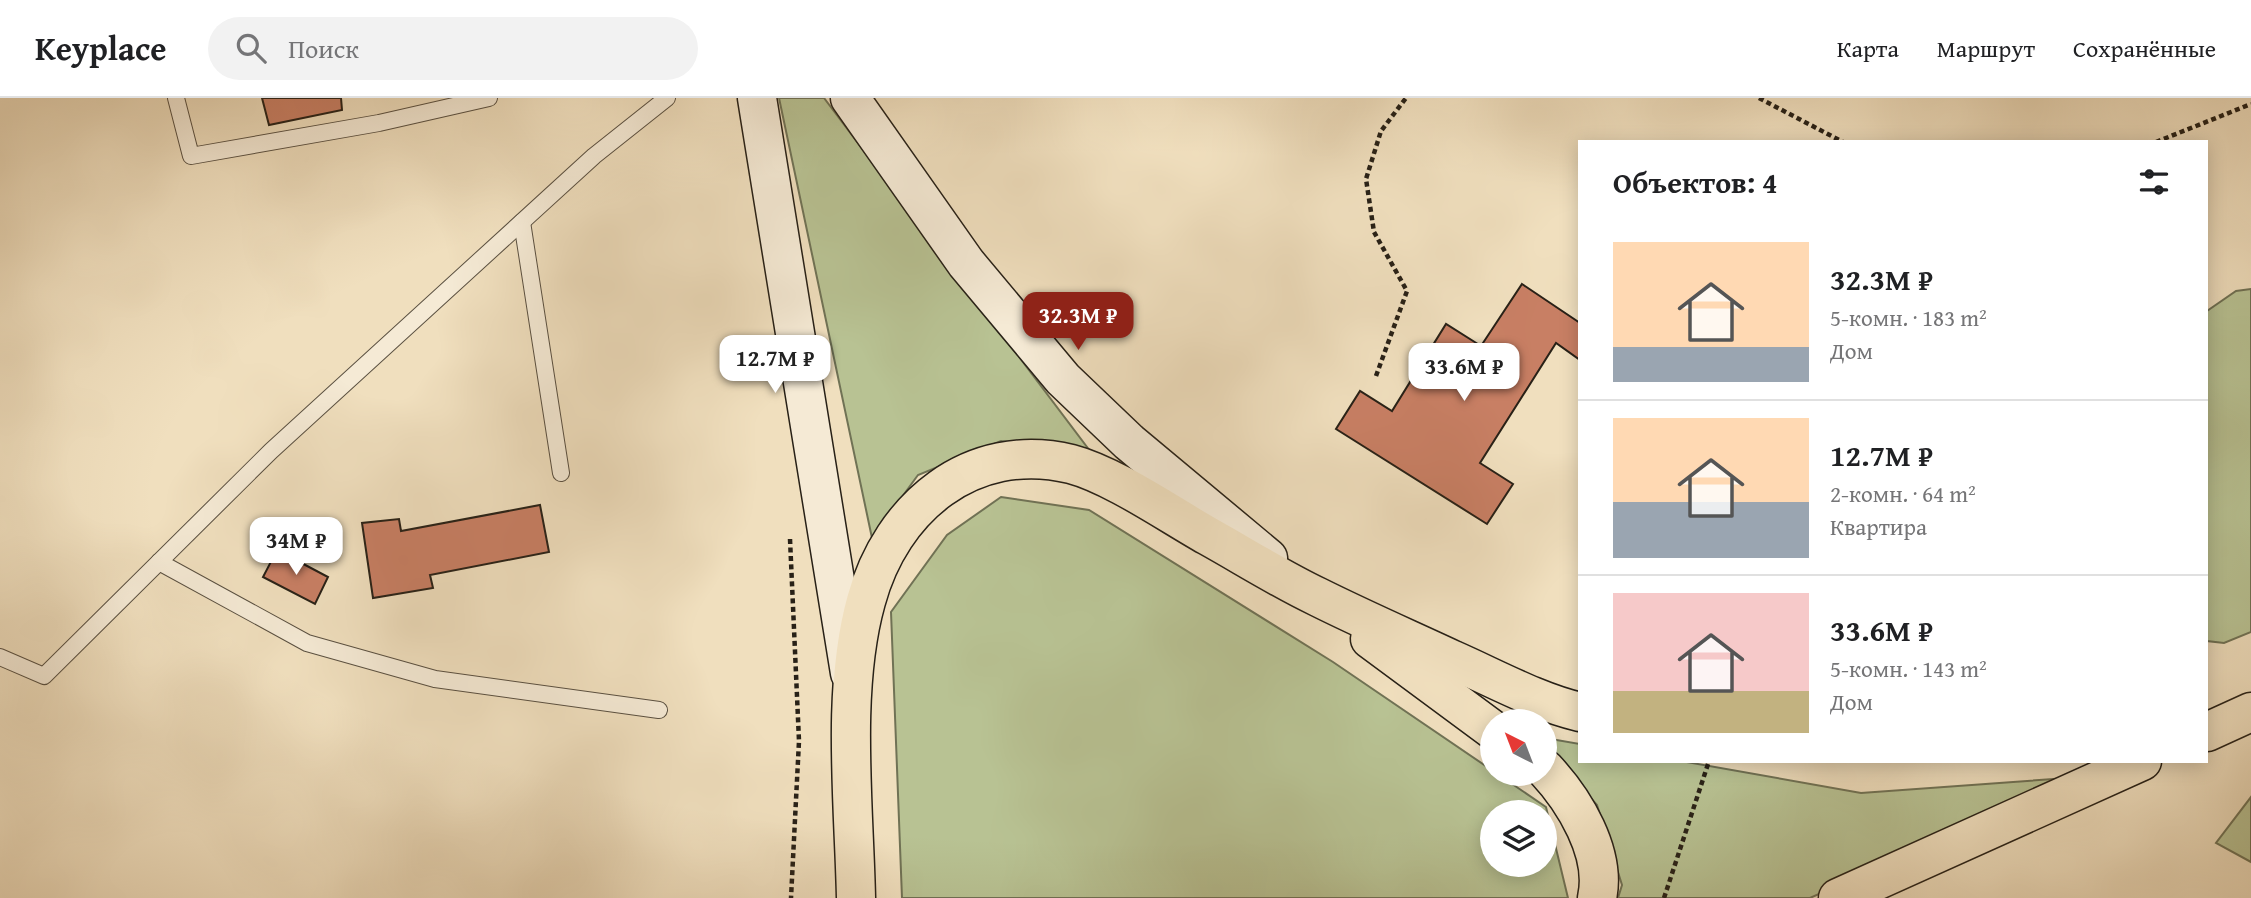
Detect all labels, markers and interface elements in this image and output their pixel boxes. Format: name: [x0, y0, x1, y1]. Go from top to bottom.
search box: [208, 17, 698, 80]
text: Keyplace: [35, 24, 166, 72]
icon: search: [232, 29, 270, 67]
text: Поиск: [288, 29, 359, 68]
text: Карта: [1837, 31, 1899, 66]
text: Маршрут: [1937, 31, 2035, 66]
text: Сохранённые: [2073, 31, 2216, 66]
text: Объектов: 4: [1613, 160, 1777, 204]
icon: filters: [2135, 163, 2173, 201]
text: 32.3M ₽: [1830, 257, 1933, 301]
icon: home: [1669, 270, 1753, 354]
pin: 32.3M ₽: [1013, 292, 1143, 352]
text: 32.3M ₽: [1038, 298, 1118, 331]
text: 5-комн. · 183 m²: [1830, 301, 1987, 334]
text: Дом: [1830, 334, 1873, 367]
pin: 12.7M ₽: [710, 336, 840, 395]
text: 12.7M ₽: [735, 341, 815, 374]
pin: 33.6M ₽: [1399, 344, 1529, 403]
text: 33.6M ₽: [1424, 349, 1504, 382]
text: 12.7M ₽: [1830, 433, 1933, 477]
icon: home: [1669, 446, 1753, 530]
text: 2-комн. · 64 m²: [1830, 477, 1976, 510]
text: Квартира: [1830, 510, 1927, 543]
pin: 34M ₽: [247, 518, 345, 577]
text: 34M ₽: [266, 523, 326, 556]
text: 33.6M ₽: [1830, 608, 1933, 652]
icon: home: [1669, 621, 1753, 705]
text: 5-комн. · 143 m²: [1830, 652, 1987, 685]
text: Дом: [1830, 685, 1873, 718]
north arrow: [1480, 709, 1558, 786]
map controls: [1480, 709, 1557, 877]
button: layers: [1480, 800, 1557, 877]

